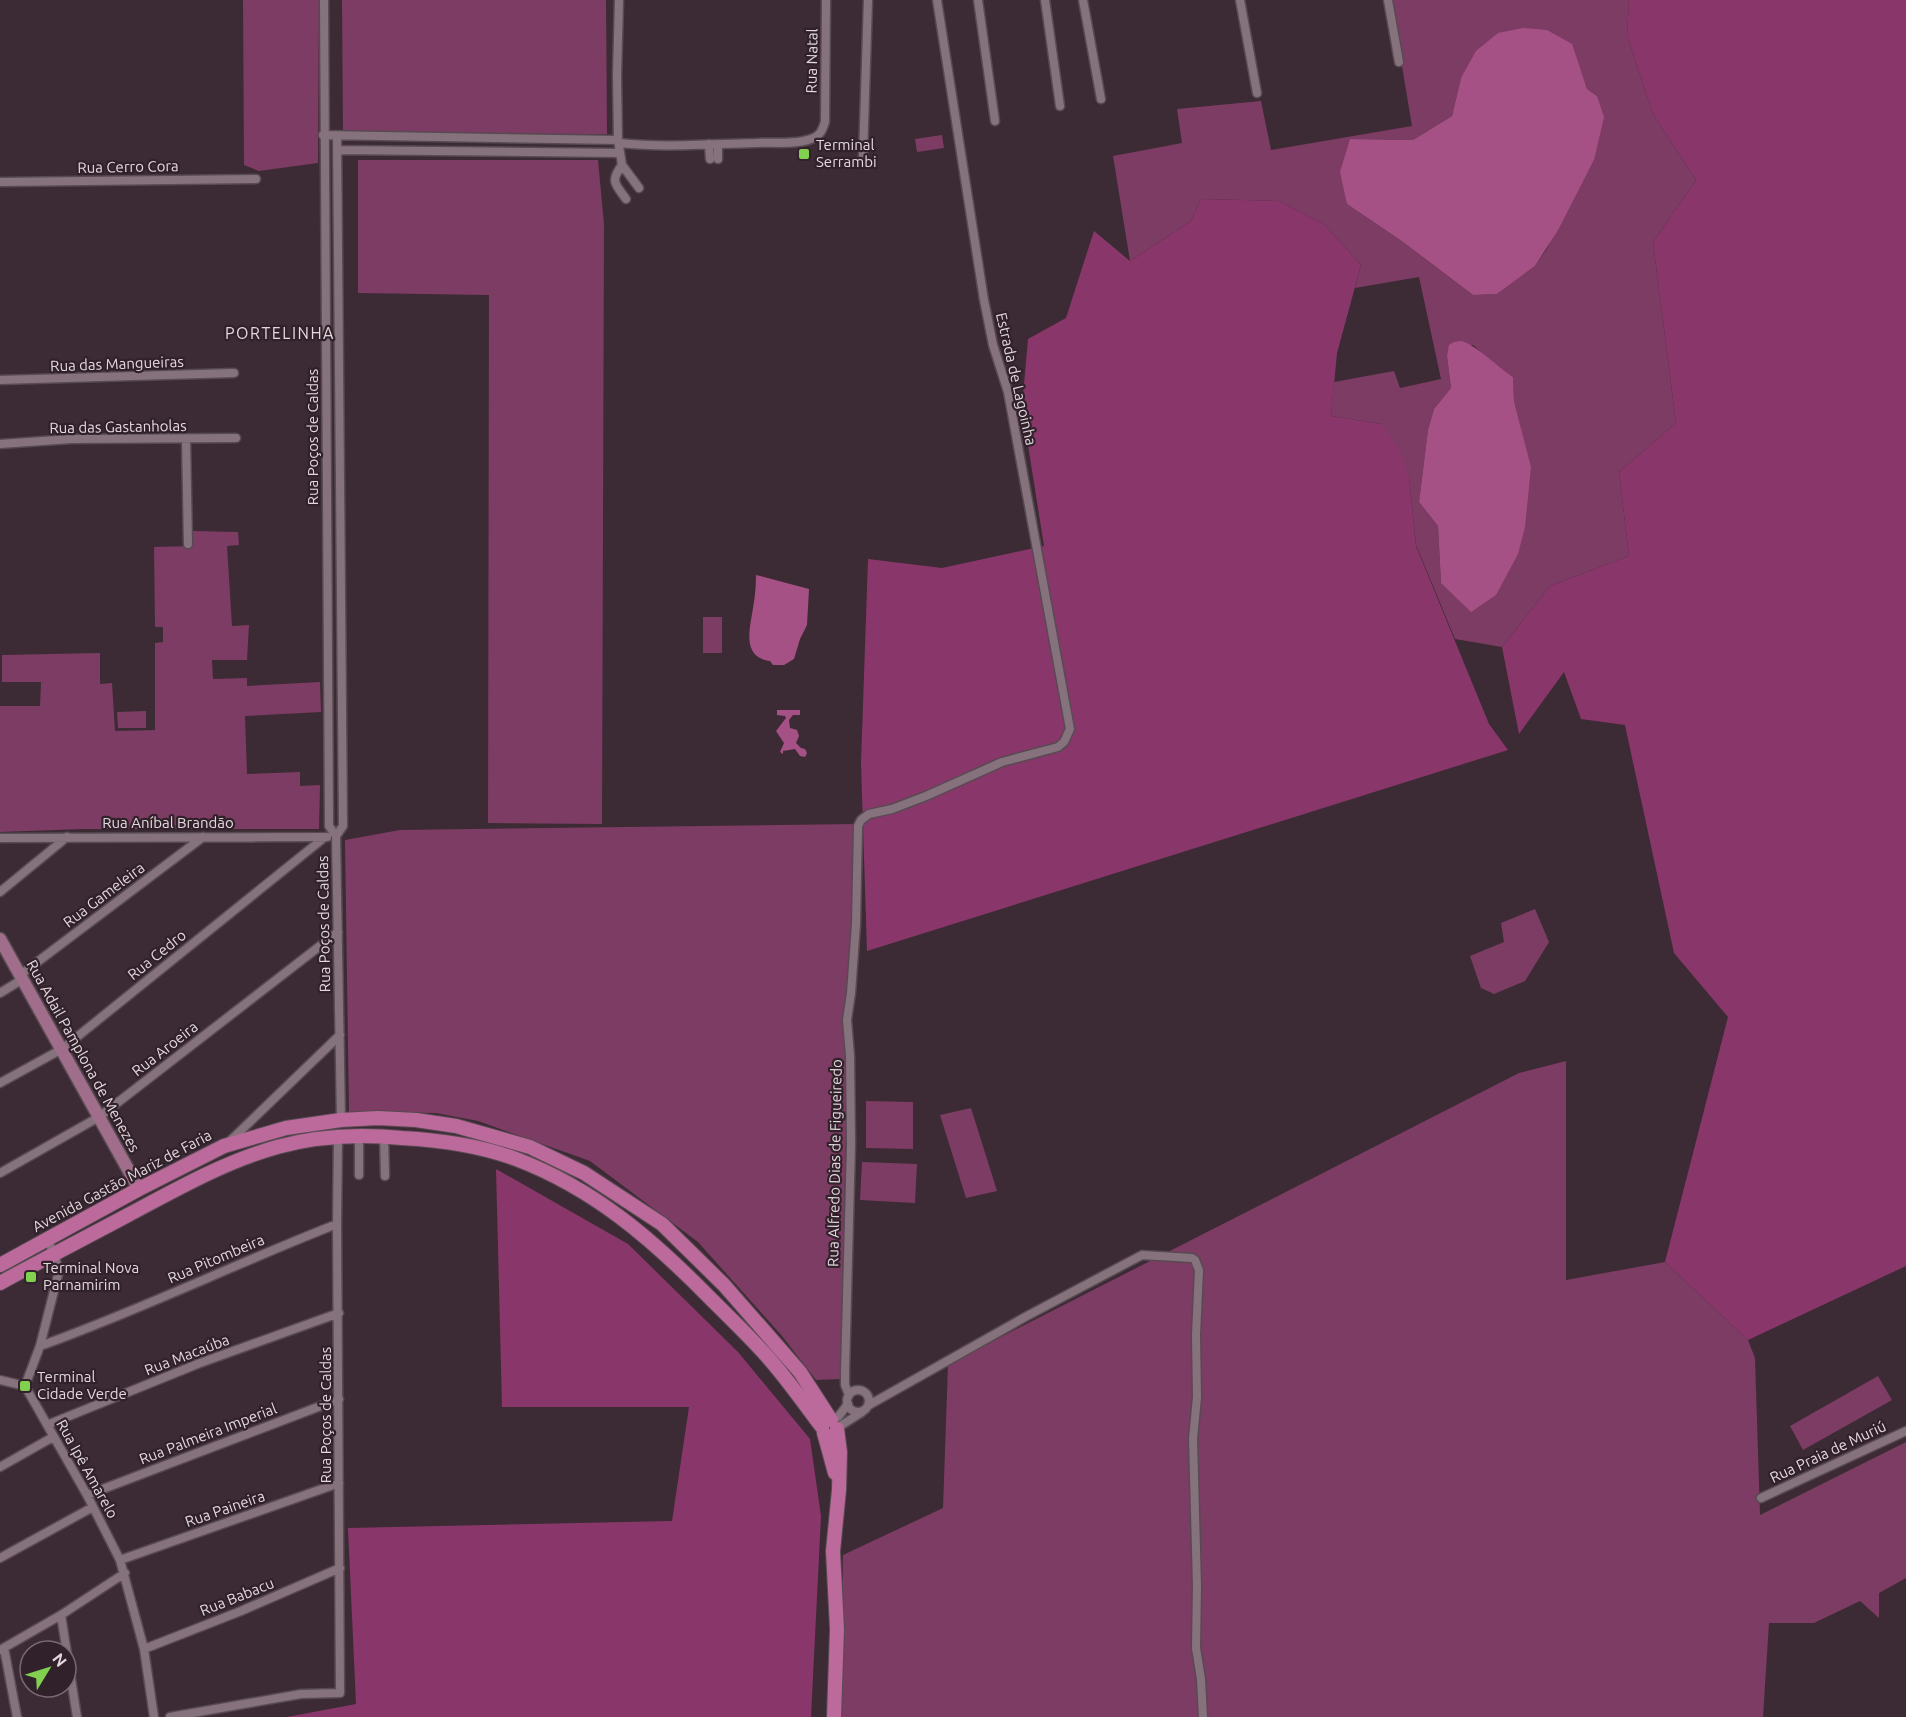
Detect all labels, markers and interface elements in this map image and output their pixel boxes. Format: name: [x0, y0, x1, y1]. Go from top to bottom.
street label: Rua Natal: [802, 28, 821, 94]
place label: Terminal Serrambi: [816, 136, 877, 170]
marker: Terminal Serrambi: [797, 147, 811, 161]
street label: Rua Cerro Cora: [77, 157, 179, 176]
street label: Estrada de Lagoinha: [993, 311, 1040, 447]
district label: PORTELINHA: [225, 324, 335, 342]
street label: Rua das Mangueiras: [50, 353, 184, 374]
street label: Rua Poços de Caldas: [304, 369, 321, 505]
street label: Rua das Gastanholas: [49, 417, 187, 436]
street label: Rua Aníbal Brandão: [102, 814, 234, 831]
street label: Rua Poços de Caldas: [314, 856, 333, 992]
street label: Rua Gameleira: [60, 859, 148, 931]
street label: Rua Cedro: [124, 926, 189, 983]
street label: Rua Adail Pamplona de Menezes: [23, 957, 144, 1155]
street label: Rua Aroeira: [129, 1018, 201, 1079]
street label: Rua Alfredo Dias de Figueiredo: [824, 1059, 845, 1267]
street label: Avenida Gastão Mariz de Faria: [29, 1126, 214, 1235]
street label: Rua Pitombeira: [165, 1231, 267, 1287]
place label: Terminal Nova Parnamirim: [43, 1259, 139, 1293]
marker: Terminal Nova Parnamirim: [24, 1270, 38, 1284]
street label: Rua Macaúba: [142, 1331, 232, 1379]
street label: Rua Poços de Caldas: [317, 1347, 334, 1483]
place label: Terminal Cidade Verde: [37, 1368, 127, 1402]
marker: Terminal Cidade Verde: [18, 1379, 32, 1393]
street label: Rua Palmeira Imperial: [137, 1399, 279, 1468]
street label: Rua Ipê Amarelo: [53, 1416, 122, 1521]
street label: Rua Praia de Muriú: [1767, 1417, 1889, 1486]
street label: Rua Paineira: [183, 1487, 267, 1530]
street label: Rua Babacu: [197, 1574, 276, 1619]
north arrow: [18, 1639, 78, 1699]
text: N: [49, 1650, 71, 1670]

